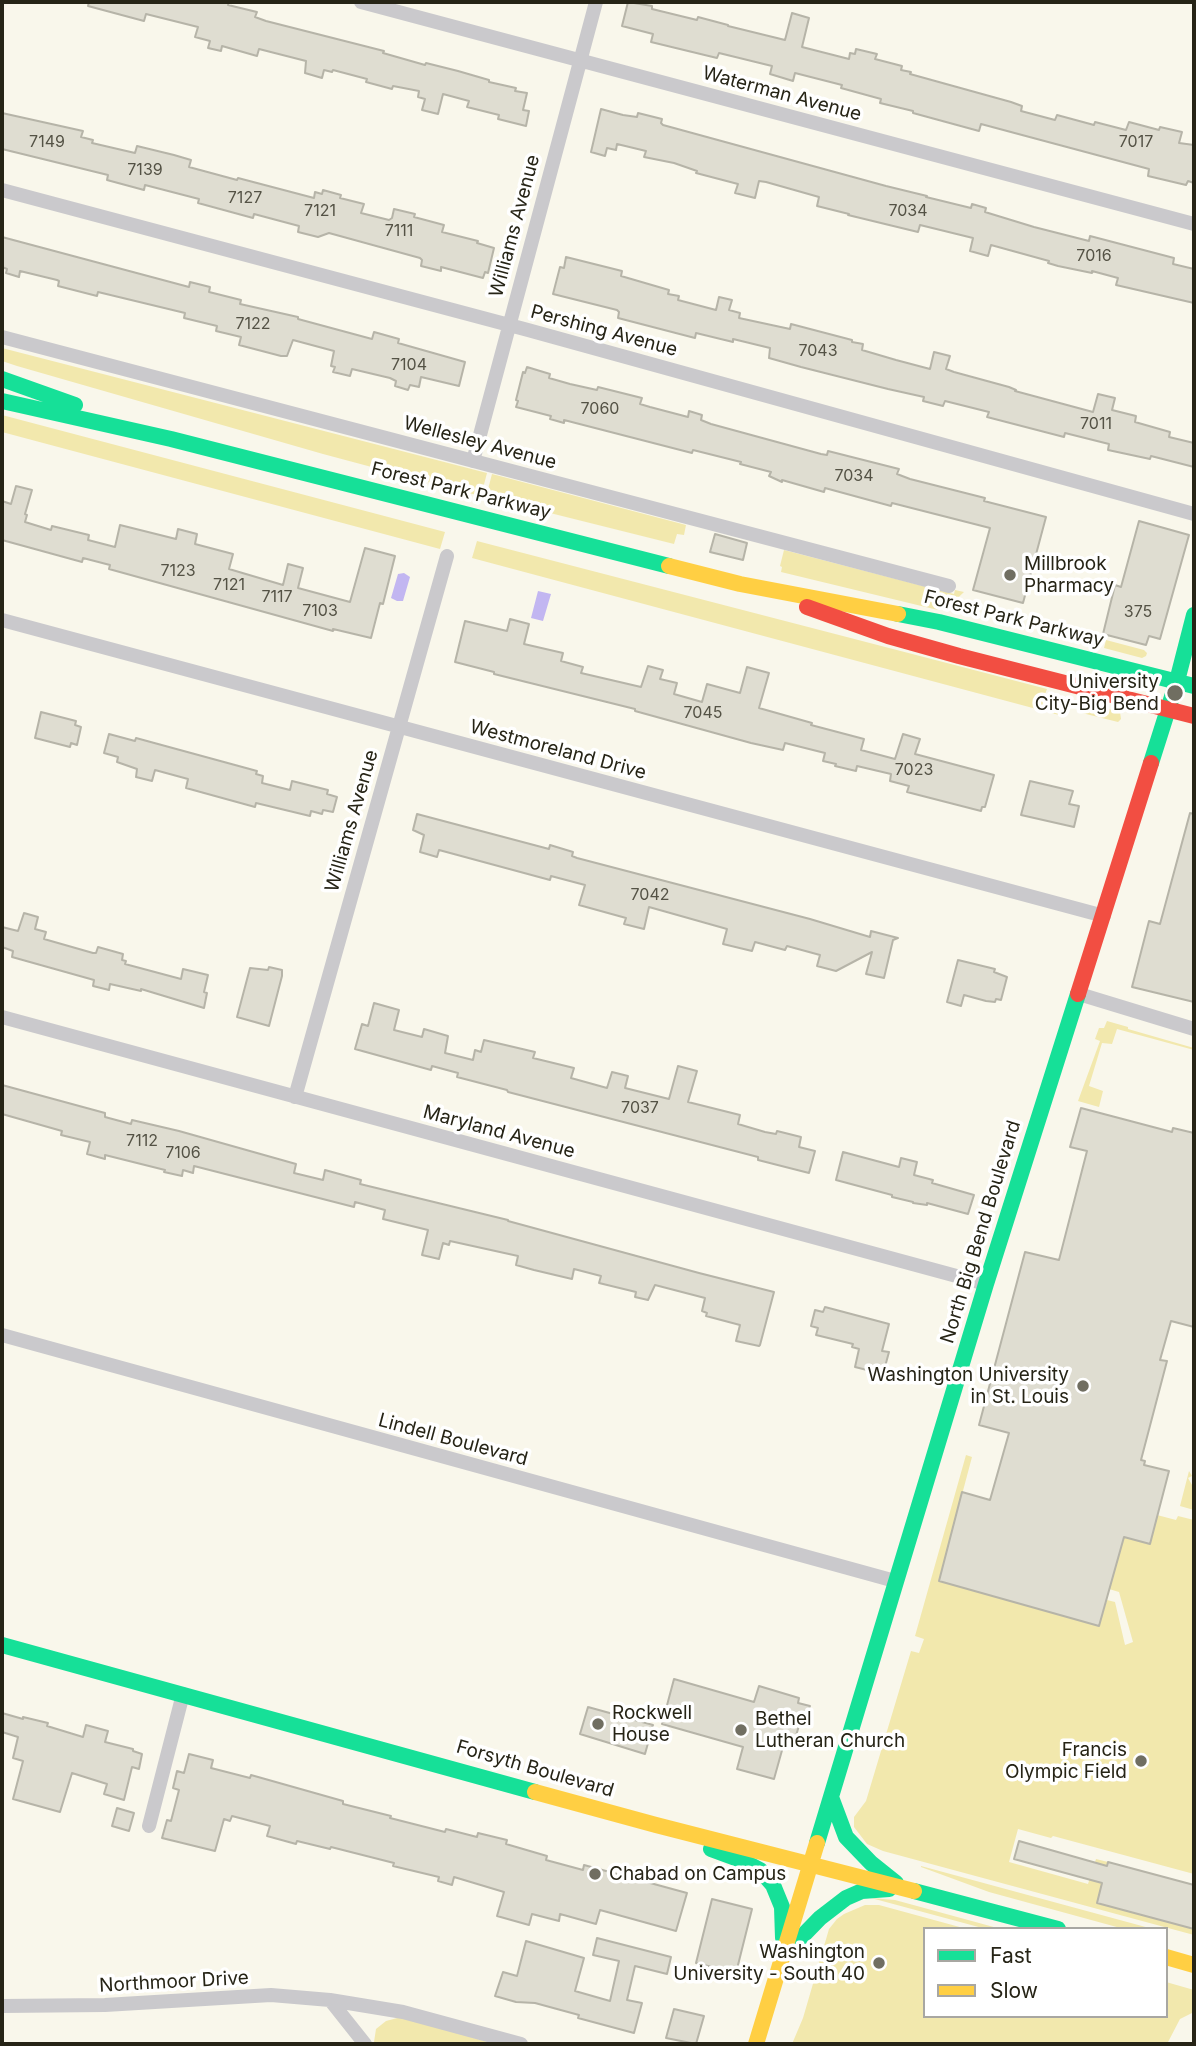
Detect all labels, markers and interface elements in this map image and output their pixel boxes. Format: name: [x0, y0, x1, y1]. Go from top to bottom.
street label: Waterman Avenue: [700, 62, 864, 126]
house number: 7149: [29, 132, 65, 152]
house number: 7017: [1119, 132, 1153, 152]
street label: Williams Avenue: [485, 152, 545, 300]
house number: 7139: [127, 160, 163, 180]
house number: 7127: [228, 188, 262, 208]
house number: 7121: [304, 201, 336, 221]
house number: 7034: [888, 201, 928, 221]
house number: 7111: [385, 221, 413, 241]
house number: 7016: [1076, 246, 1112, 266]
street label: Pershing Avenue: [528, 300, 680, 362]
house number: 7122: [235, 314, 271, 334]
house number: 7043: [798, 341, 838, 361]
house number: 7104: [391, 355, 427, 375]
house number: 7060: [581, 399, 619, 419]
street label: Wellesley Avenue: [401, 412, 559, 474]
house number: 7011: [1080, 414, 1112, 434]
street label: Forest Park Parkway: [369, 458, 553, 524]
house number: 7034: [834, 466, 874, 486]
place label: Millbrook Pharmacy: [1024, 553, 1114, 597]
house number: 7123: [160, 561, 196, 581]
marker: Millbrook Pharmacy: [1002, 567, 1018, 583]
house number: 7121: [213, 575, 245, 595]
street label: Forest Park Parkway: [922, 586, 1106, 652]
house number: 7117: [261, 587, 293, 607]
house number: 7103: [302, 601, 338, 621]
house number: 375: [1124, 602, 1152, 622]
place label: University City-Big Bend: [1035, 671, 1159, 715]
marker: University City-Big Bend: [1165, 683, 1185, 703]
house number: 7045: [684, 703, 722, 723]
street label: Westmoreland Drive: [467, 715, 649, 785]
street label: Williams Avenue: [321, 747, 383, 895]
house number: 7023: [895, 760, 933, 780]
house number: 7042: [631, 885, 669, 905]
house number: 7037: [621, 1098, 659, 1118]
street label: Maryland Avenue: [421, 1101, 577, 1163]
street label: North Big Bend Boulevard: [936, 1118, 1026, 1346]
house number: 7112: [126, 1131, 158, 1151]
house number: 7106: [165, 1143, 201, 1163]
place label: Washington University in St. Louis: [867, 1364, 1069, 1408]
marker: Washington University in St. Louis: [1075, 1378, 1091, 1394]
street label: Lindell Boulevard: [376, 1409, 530, 1471]
place label: Rockwell House: [612, 1702, 692, 1746]
place label: Bethel Lutheran Church: [755, 1708, 905, 1752]
marker: Rockwell House: [590, 1716, 606, 1732]
marker: Bethel Lutheran Church: [733, 1722, 749, 1738]
street label: Forsyth Boulevard: [454, 1736, 616, 1802]
place label: Francis Olympic Field: [1005, 1739, 1127, 1783]
marker: Francis Olympic Field: [1133, 1753, 1149, 1769]
place label: Chabad on Campus: [609, 1863, 786, 1885]
marker: Chabad on Campus: [587, 1866, 603, 1882]
legend: [923, 1927, 1168, 2018]
place label: Washington University - South 40: [673, 1941, 865, 1985]
text: Fast: [990, 1943, 1032, 1968]
marker: Washington University - South 40: [871, 1955, 887, 1971]
street label: Northmoor Drive: [99, 1967, 249, 1997]
text: Slow: [990, 1978, 1038, 2003]

